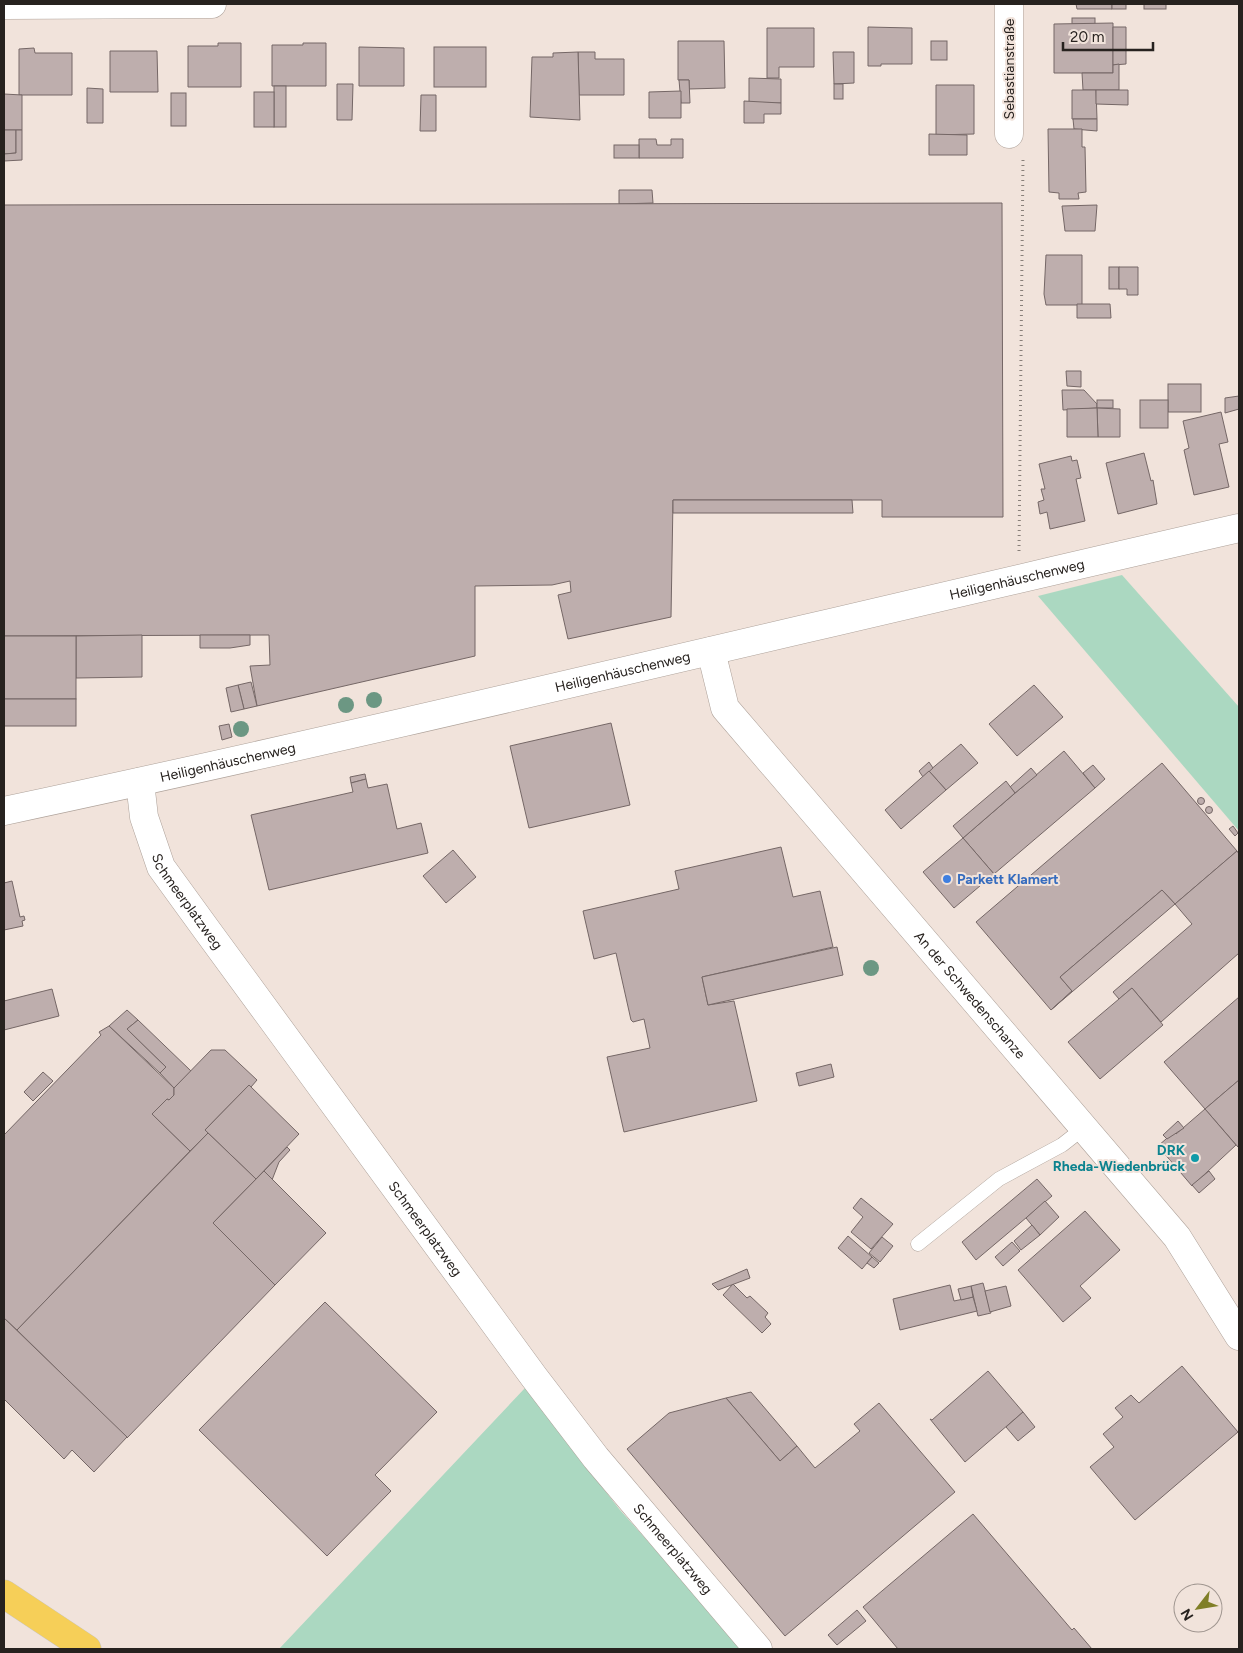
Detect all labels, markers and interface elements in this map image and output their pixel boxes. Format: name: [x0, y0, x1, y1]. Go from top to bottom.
street label: Sebastianstraße: [1001, 18, 1018, 119]
scale bar: [1063, 20, 1153, 52]
text: 20 m: [1070, 28, 1104, 46]
street label: Heiligenhäuschenweg: [948, 555, 1086, 603]
street label: Heiligenhäuschenweg: [553, 648, 692, 696]
street label: Heiligenhäuschenweg: [158, 739, 297, 785]
street label: Schmeerplatzweg: [149, 851, 226, 953]
place label: Parkett Klamert: [957, 871, 1059, 888]
marker: Parkett Klamert: [941, 873, 953, 885]
street label: An der Schwedenschanze: [911, 928, 1030, 1062]
place label: DRK Rheda-Wiedenbrück: [1053, 1142, 1186, 1175]
marker: DRK Rheda-Wiedenbrück: [1189, 1152, 1201, 1164]
street label: Schmeerplatzweg: [385, 1178, 466, 1279]
street label: Schmeerplatzweg: [630, 1500, 716, 1598]
north arrow: [1173, 1583, 1223, 1633]
text: N: [1177, 1605, 1197, 1623]

